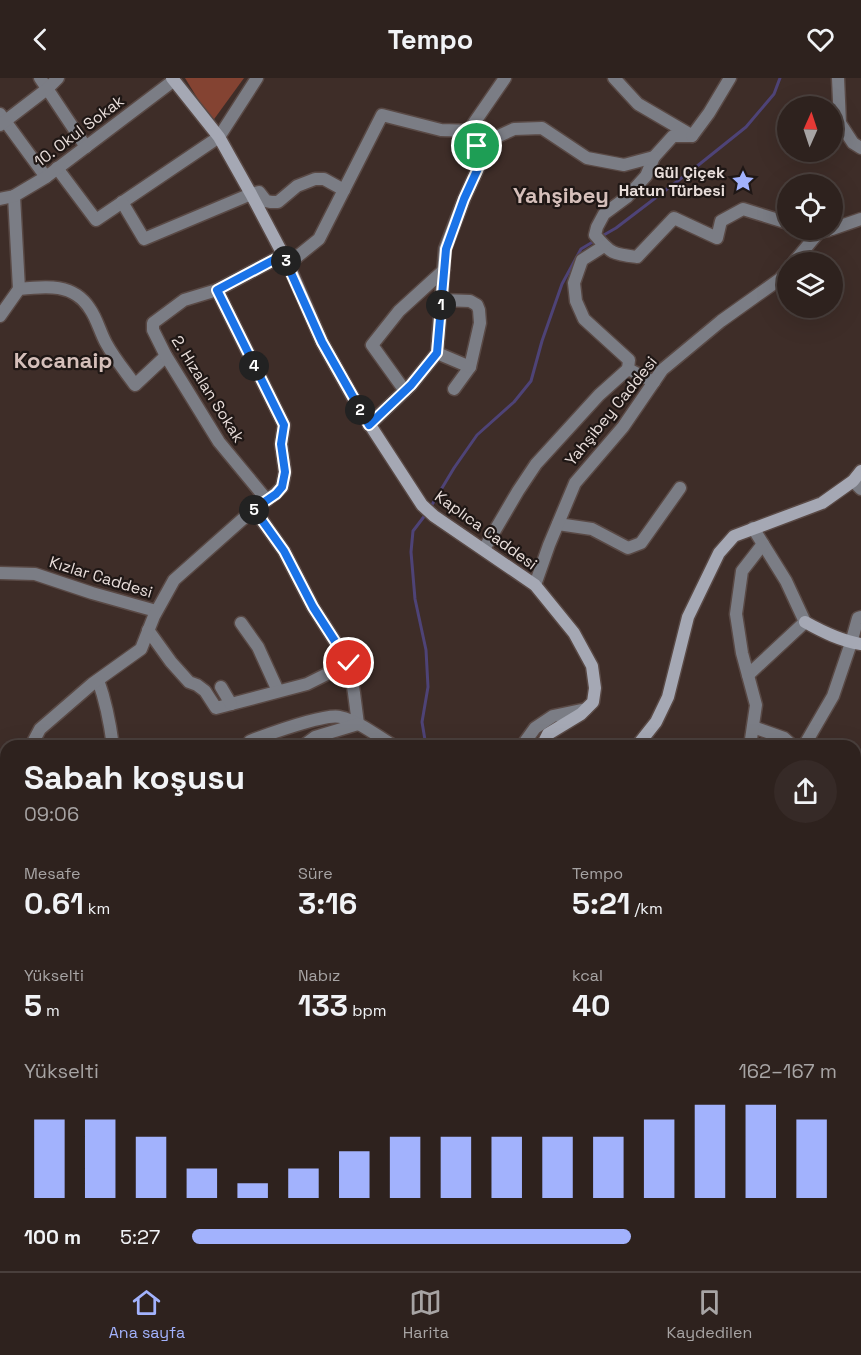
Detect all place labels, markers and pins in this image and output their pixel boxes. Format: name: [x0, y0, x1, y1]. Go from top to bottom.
pin: [451, 120, 502, 171]
place label: Gül Çiçek Hatun Türbesi: [619, 162, 725, 201]
place icon: Gül Çiçek Hatun Türbesi: [730, 168, 756, 194]
pin: 3: [271, 246, 301, 276]
pin: 1: [426, 290, 456, 320]
pin: 4: [239, 351, 269, 381]
pin: 2: [345, 395, 375, 425]
pin: 5: [239, 495, 269, 525]
pin: [323, 637, 374, 688]

